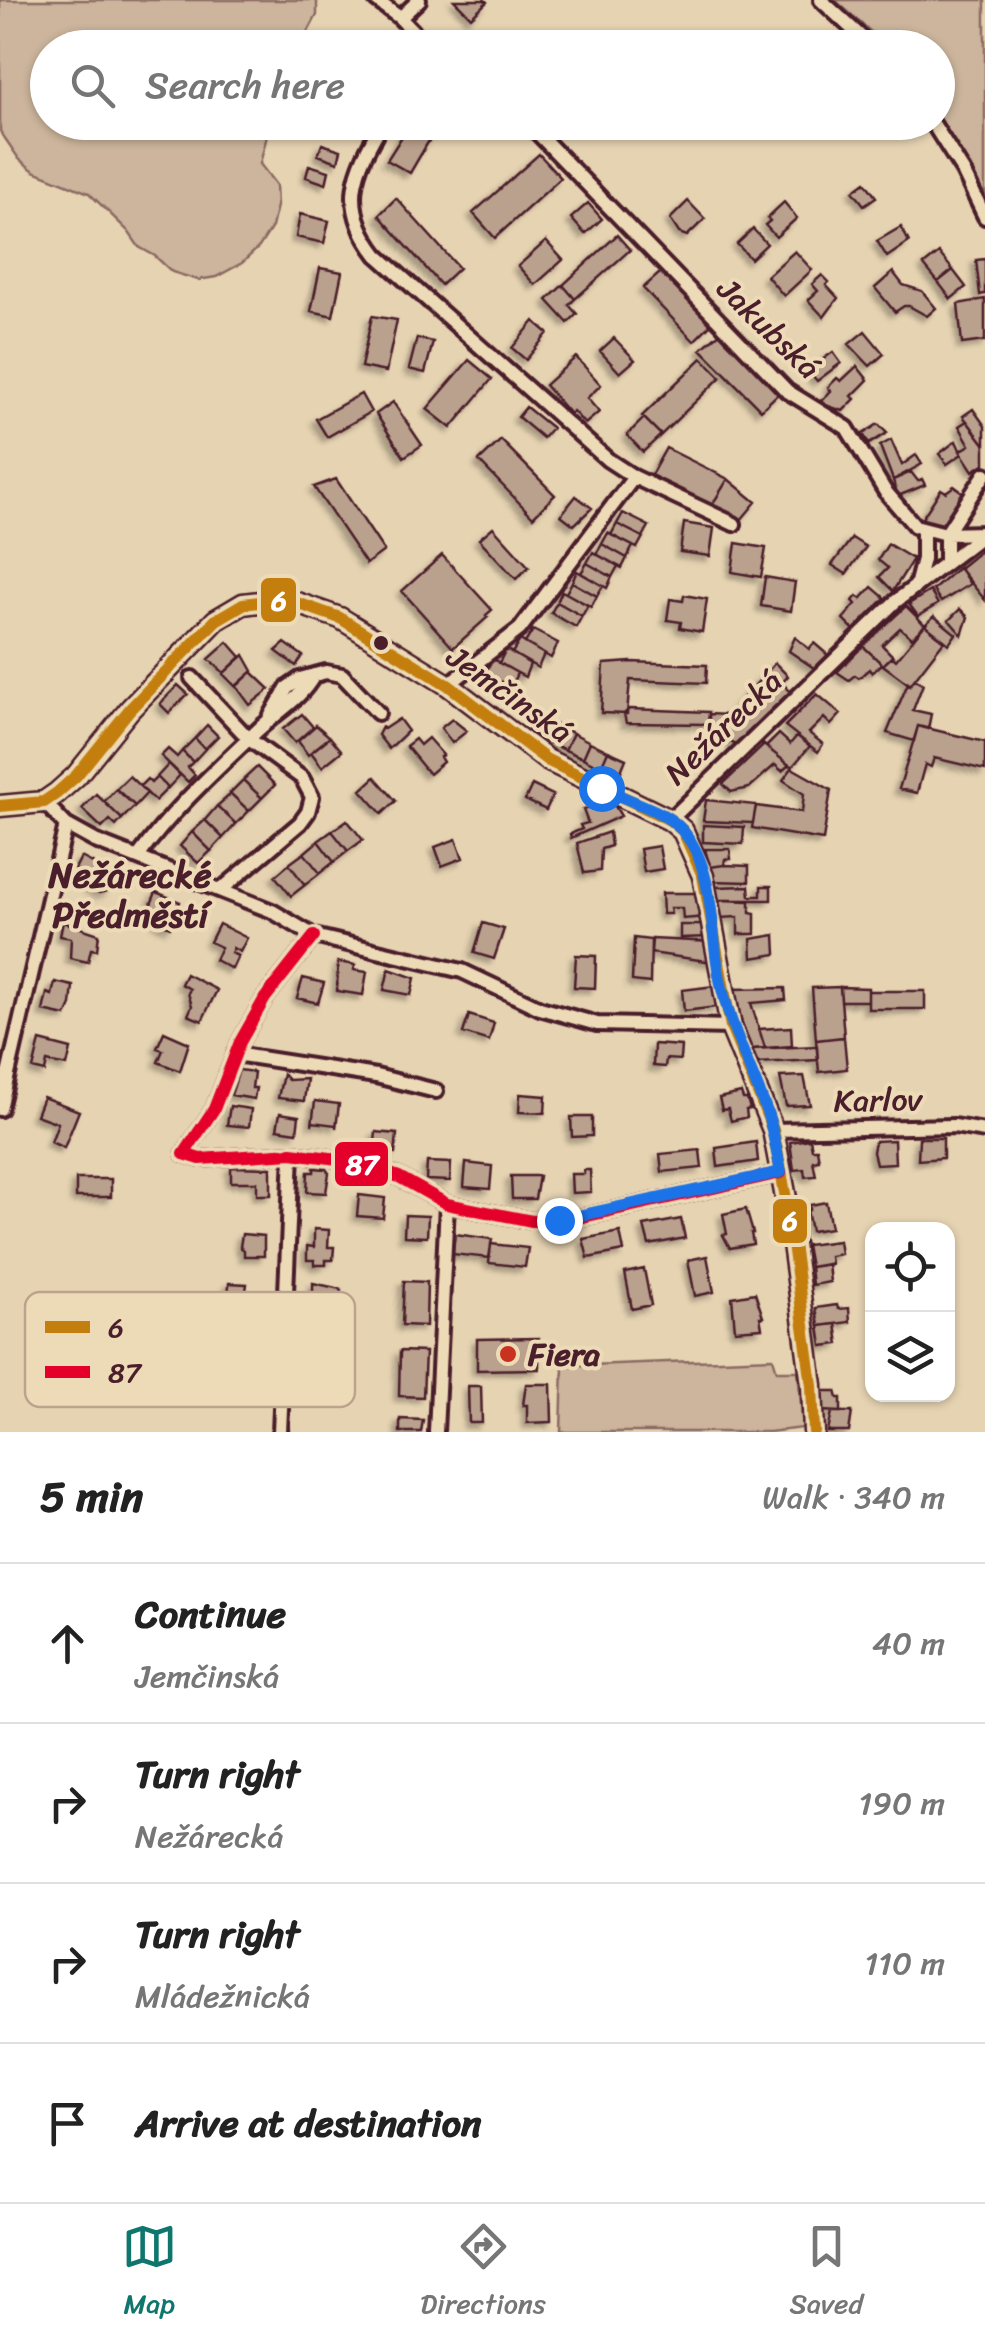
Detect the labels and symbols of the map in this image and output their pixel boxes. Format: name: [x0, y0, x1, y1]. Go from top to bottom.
street label: Jakubská: [702, 263, 835, 393]
line badge: 6: [259, 576, 298, 624]
text: 6: [270, 576, 287, 625]
street label: Jemčinská: [433, 629, 585, 759]
unlabelled marker: [371, 633, 391, 653]
street label: Nežárecká: [650, 655, 797, 799]
route start: [579, 766, 625, 812]
district label: Nežárecké Předměstí: [48, 844, 212, 946]
street label: Karlov: [833, 1071, 924, 1130]
line badge: 87: [333, 1140, 390, 1188]
text: 87: [345, 1140, 380, 1189]
text: 6: [781, 1196, 798, 1245]
line badge: 6: [771, 1197, 809, 1245]
route end: [537, 1198, 583, 1244]
legend: [25, 1292, 355, 1407]
text: 6: [108, 1303, 124, 1352]
place label: Fiera: [527, 1326, 601, 1383]
marker: Fiera: [497, 1343, 519, 1365]
text: 87: [108, 1348, 143, 1397]

